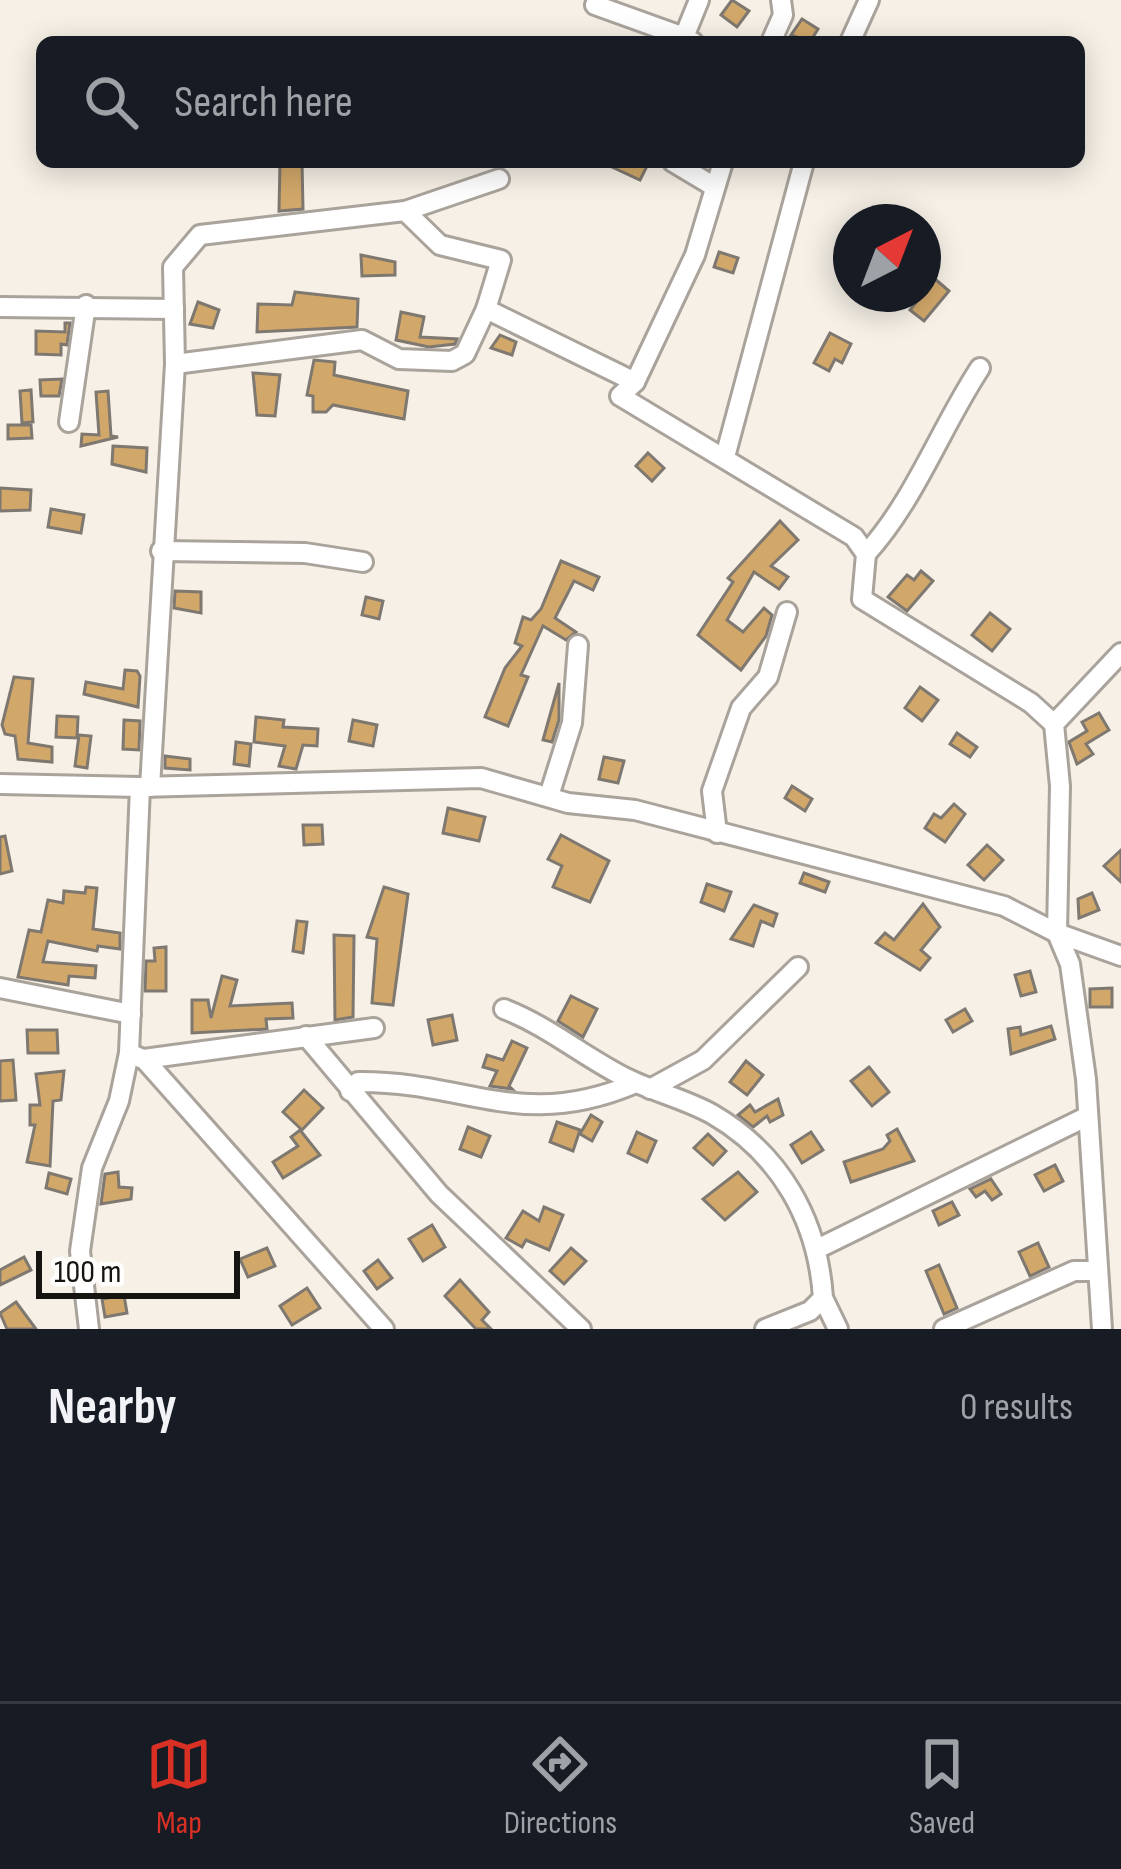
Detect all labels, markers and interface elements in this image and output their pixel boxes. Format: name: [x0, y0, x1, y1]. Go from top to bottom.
search box: [36, 36, 1085, 168]
icon: search: [78, 69, 144, 135]
text: Search here: [174, 75, 353, 130]
north arrow: [833, 204, 941, 312]
scale bar: [36, 1245, 240, 1298]
text: 100 m: [54, 1252, 121, 1292]
text: Nearby: [48, 1377, 177, 1438]
text: 0 results: [960, 1384, 1073, 1431]
tab: Map: [146, 1731, 212, 1843]
tab: Directions: [504, 1731, 617, 1843]
tab: Saved: [909, 1731, 975, 1843]

